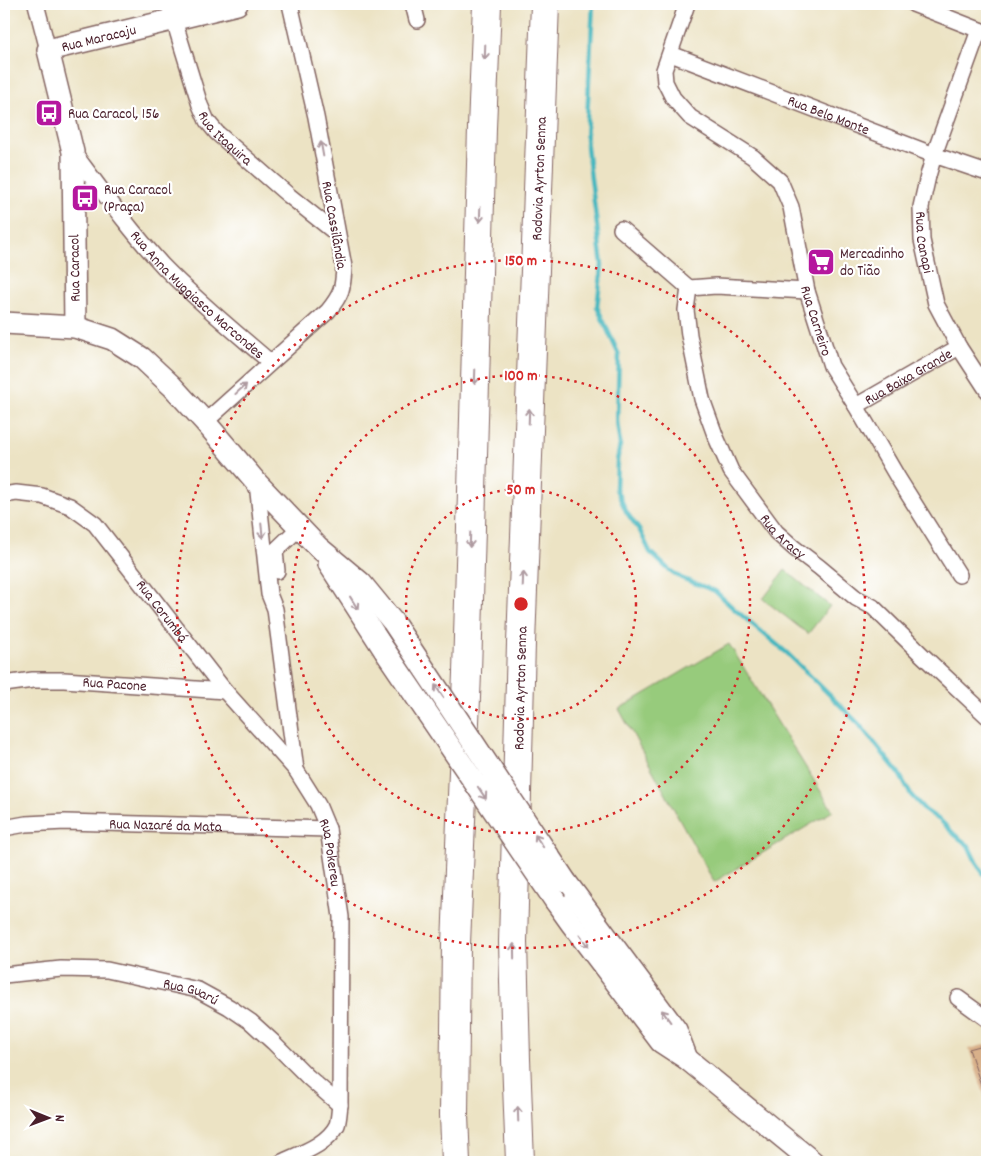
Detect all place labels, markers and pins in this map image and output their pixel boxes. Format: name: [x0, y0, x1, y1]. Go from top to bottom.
bus stop icon: Rua Caracol, 156: [34, 98, 64, 128]
place label: Rua Caracol, 156: [68, 104, 159, 126]
place label: Rua Caracol (Praça): [104, 180, 172, 219]
bus stop icon: Rua Caracol (Praça): [70, 183, 100, 213]
place label: Mercadinho do Tião: [840, 244, 905, 283]
supermarket icon: Mercadinho do Tião: [806, 247, 836, 277]
centre of rings: [512, 595, 530, 613]

